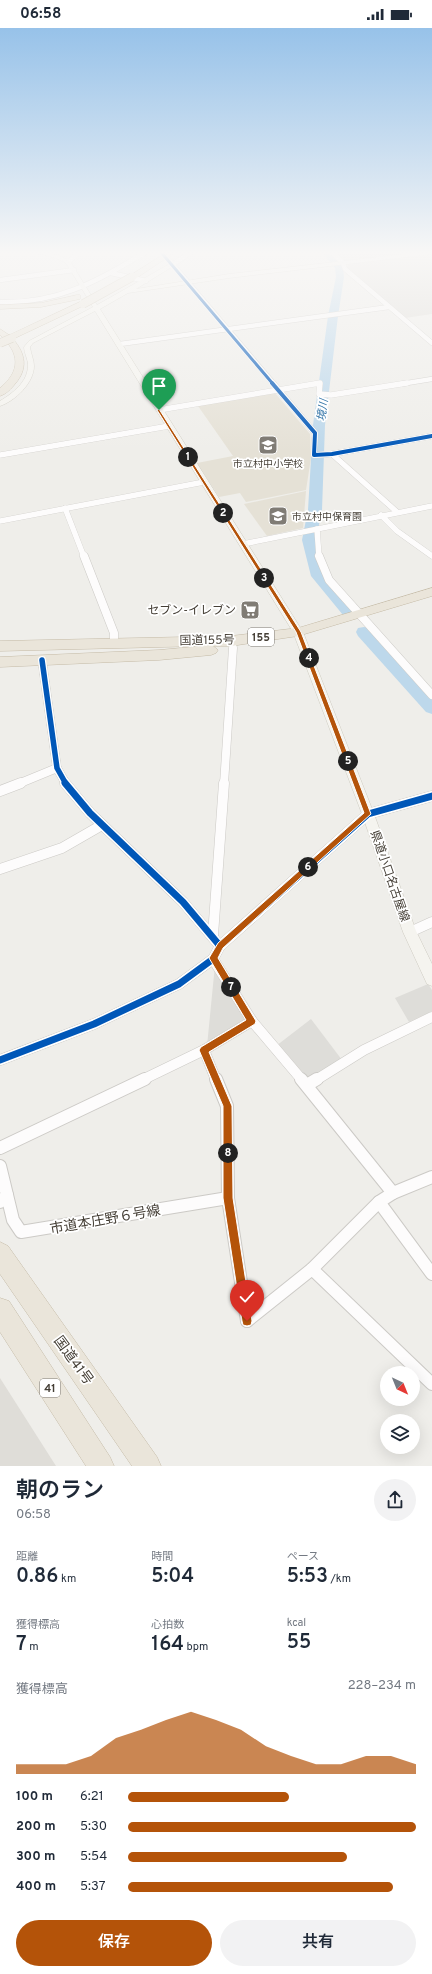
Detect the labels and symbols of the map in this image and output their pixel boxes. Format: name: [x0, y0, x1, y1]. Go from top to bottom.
pin: [142, 369, 176, 410]
water label: 境川: [315, 397, 332, 422]
school or university icon: 市立村中小学校: [257, 434, 279, 456]
pin: 1: [178, 447, 198, 467]
place label: 市立村中小学校: [233, 458, 303, 471]
pin: 2: [213, 503, 233, 523]
school or university icon: 市立村中保育園: [267, 505, 289, 527]
place label: 市立村中保育園: [292, 511, 362, 524]
pin: 3: [254, 568, 274, 588]
supermarket icon: セブン-イレブン: [239, 599, 261, 621]
place label: セブン-イレブン: [147, 603, 236, 619]
road number: 155: [248, 628, 274, 646]
street label: 国道155号: [179, 633, 235, 649]
pin: 4: [299, 648, 319, 668]
pin: 5: [338, 751, 358, 771]
street label: 県道小口名古屋線: [366, 828, 412, 924]
pin: 6: [298, 857, 318, 877]
pin: 7: [221, 977, 241, 997]
pin: 8: [218, 1143, 238, 1163]
street label: 市道本庄野６号線: [49, 1202, 162, 1239]
pin: [230, 1280, 264, 1321]
street label: 国道41号: [51, 1332, 97, 1388]
north arrow: [380, 1366, 420, 1406]
road number: 41: [40, 1379, 60, 1397]

